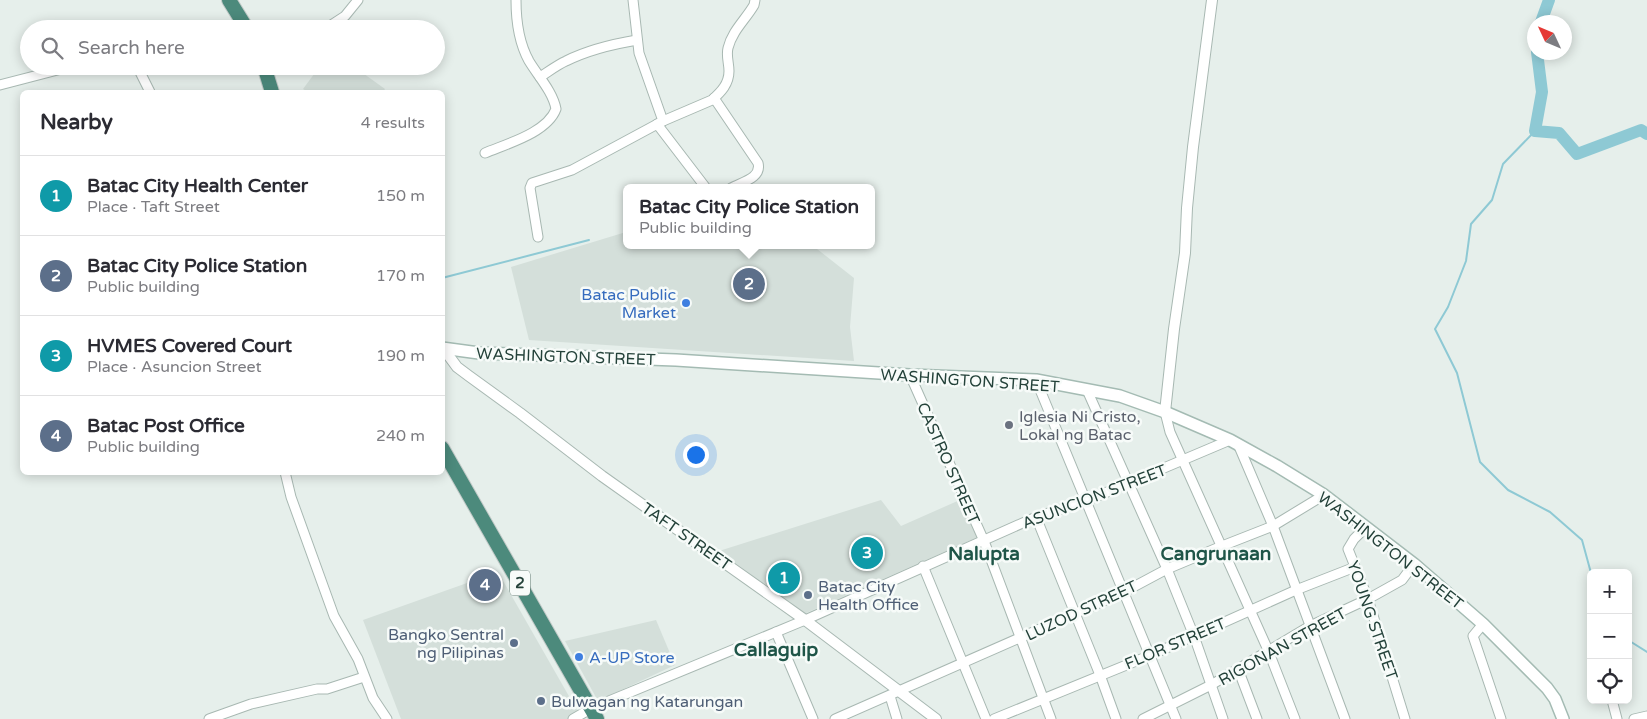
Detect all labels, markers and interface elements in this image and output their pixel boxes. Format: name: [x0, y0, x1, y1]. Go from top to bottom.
north arrow: [1527, 15, 1572, 60]
search box: [20, 20, 445, 75]
icon: search: [38, 34, 66, 62]
text: Search here: [78, 37, 185, 59]
text: Nearby: [40, 110, 113, 135]
text: 4 results: [361, 113, 425, 133]
text: Batac City Health Center: [87, 175, 308, 197]
popup: [623, 184, 875, 249]
text: 1: [51, 186, 61, 206]
text: 150 m: [376, 186, 425, 206]
text: Batac City Police Station: [639, 196, 859, 218]
text: Place · Taft Street: [87, 197, 220, 217]
text: Public building: [639, 218, 752, 238]
text: Batac City Police Station: [87, 255, 307, 277]
pin: 2: [733, 265, 765, 303]
text: 2: [51, 266, 61, 286]
text: 170 m: [376, 266, 425, 286]
text: Public building: [87, 277, 200, 297]
place label: Batac Public Market: [581, 285, 676, 323]
marker: Batac Public Market: [680, 297, 692, 309]
text: HVMES Covered Court: [87, 335, 292, 357]
street label: WASHINGTON STREET: [476, 344, 656, 370]
text: 3: [51, 346, 61, 366]
text: 190 m: [376, 346, 425, 366]
text: Place · Asuncion Street: [87, 357, 262, 377]
street label: WASHINGTON STREET: [880, 365, 1060, 397]
street label: CASTRO STREET: [912, 399, 984, 528]
place label: Iglesia Ni Cristo, Lokal ng Batac: [1019, 407, 1141, 445]
text: Batac Post Office: [87, 415, 245, 437]
marker: Iglesia Ni Cristo, Lokal ng Batac: [1003, 419, 1015, 431]
text: 4: [51, 426, 61, 446]
text: 240 m: [376, 426, 425, 446]
text: Public building: [87, 437, 200, 457]
your location: [683, 442, 709, 468]
street label: ASUNCION STREET: [1019, 460, 1170, 534]
street label: WASHINGTON STREET: [1314, 488, 1467, 614]
street label: TAFT STREET: [638, 499, 735, 575]
pin: 3: [851, 534, 883, 572]
district label: Nalupta: [948, 543, 1020, 566]
district label: Cangrunaan: [1161, 543, 1271, 566]
street label: YOUNG STREET: [1342, 558, 1402, 683]
pin: 1: [768, 559, 800, 597]
pin: 4: [469, 566, 501, 604]
map controls: [1587, 569, 1632, 704]
button: +: [1587, 569, 1632, 614]
road number: 2: [510, 570, 530, 596]
street label: LUZOD STREET: [1022, 576, 1141, 646]
place label: Batac City Health Office: [818, 577, 919, 615]
marker: Batac City Health Office: [802, 589, 814, 601]
street label: RIGONAN STREET: [1215, 603, 1350, 690]
street label: FLOR STREET: [1122, 614, 1229, 674]
button: −: [1587, 614, 1632, 659]
place label: Bangko Sentral ng Pilipinas: [388, 625, 504, 663]
marker: Bangko Sentral ng Pilipinas: [508, 637, 520, 649]
district label: Callaguip: [734, 639, 818, 662]
place label: A-UP Store: [589, 648, 674, 668]
marker: A-UP Store: [573, 651, 585, 663]
button: locate: [1587, 659, 1632, 704]
place label: Bulwagan ng Katarungan: [551, 692, 743, 712]
marker: Bulwagan ng Katarungan: [535, 695, 547, 707]

